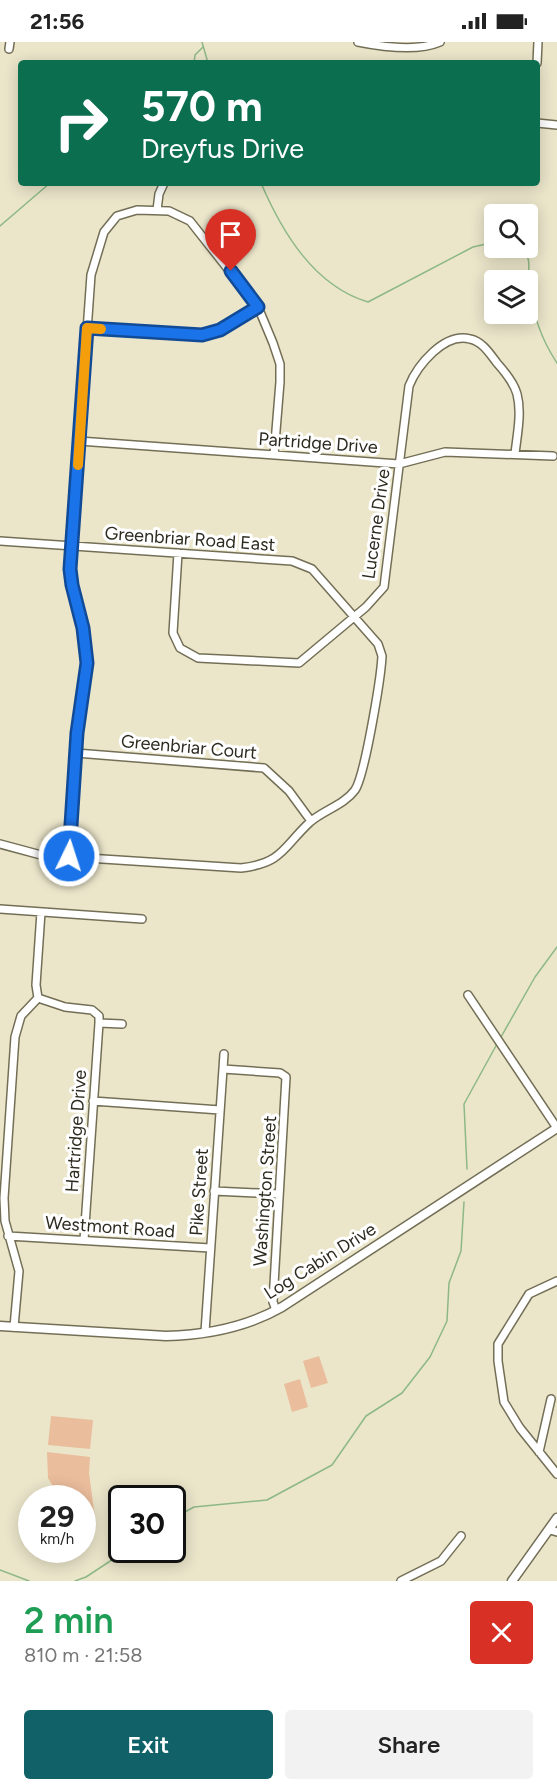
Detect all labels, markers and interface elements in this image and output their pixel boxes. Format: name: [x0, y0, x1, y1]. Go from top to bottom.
text: 21:56: [30, 8, 84, 35]
text: 570 m: [141, 81, 263, 132]
icon: right: [42, 84, 120, 162]
text: Dreyfus Drive: [141, 132, 304, 165]
map controls: [484, 204, 538, 324]
button: search: [484, 204, 538, 258]
pin: [205, 209, 256, 271]
icon: arrive: [214, 218, 247, 251]
button: layers: [484, 270, 538, 324]
street label: Partridge Drive: [258, 428, 379, 458]
street label: Lucerne Drive: [357, 467, 395, 580]
street label: Greenbriar Road East: [104, 522, 276, 556]
street label: Greenbriar Court: [120, 730, 258, 764]
position arrow: [37, 824, 101, 888]
street label: Hartridge Drive: [61, 1069, 91, 1193]
street label: Washington Street: [249, 1115, 281, 1267]
street label: Pike Street: [185, 1147, 213, 1237]
street label: Westmont Road: [44, 1211, 176, 1243]
street label: Log Cabin Drive: [260, 1218, 380, 1304]
speed limit sign: 30: [108, 1485, 186, 1563]
text: 29: [40, 1498, 74, 1535]
text: km/h: [40, 1530, 74, 1548]
text: 2 min: [24, 1599, 114, 1642]
button: close: [470, 1601, 533, 1664]
text: 810 m · 21:58: [24, 1643, 143, 1667]
button: Exit: [24, 1710, 273, 1779]
button: Share: [285, 1710, 533, 1779]

